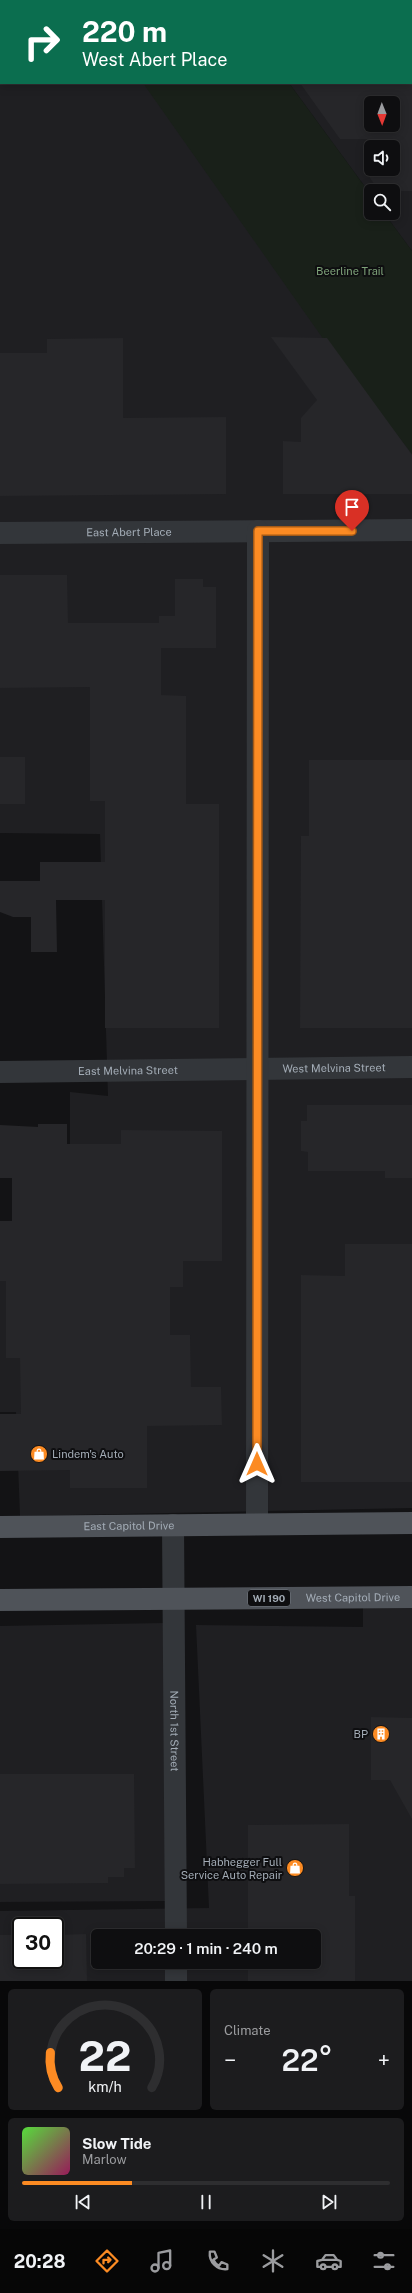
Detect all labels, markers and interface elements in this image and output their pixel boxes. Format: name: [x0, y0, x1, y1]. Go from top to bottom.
text: 220 m: [82, 15, 167, 48]
icon: right: [16, 16, 68, 68]
text: West Abert Place: [82, 49, 227, 70]
north arrow: [364, 96, 400, 132]
map controls: [364, 96, 400, 220]
button: sound: [364, 140, 400, 176]
button: search: [364, 184, 400, 220]
park label: Beerline Trail: [316, 265, 384, 277]
pin: [335, 490, 369, 531]
icon: arrive: [341, 496, 363, 518]
street label: East Abert Place: [86, 526, 172, 538]
street label: West Melvina Street: [282, 1061, 386, 1075]
street label: East Melvina Street: [78, 1064, 178, 1077]
position arrow: [236, 1443, 278, 1485]
shop icon: Lindem's Auto: [29, 1444, 49, 1464]
place label: Lindem's Auto: [52, 1448, 124, 1460]
street label: East Capitol Drive: [83, 1519, 174, 1532]
road number: WI 190: [248, 1590, 290, 1606]
street label: West Capitol Drive: [306, 1591, 400, 1604]
street label: North 1st Street: [168, 1690, 181, 1772]
building icon: BP: [371, 1724, 391, 1744]
place label: BP: [354, 1728, 368, 1740]
place label: Habhegger Full Service Auto Repair: [181, 1856, 282, 1881]
shop icon: Habhegger Full Service Auto Repair: [285, 1858, 305, 1878]
speed limit sign: 30: [12, 1917, 64, 1969]
text: 20:29 · 1 min · 240 m: [134, 1940, 278, 1957]
text: Climate: [224, 2023, 271, 2038]
text: 22: [79, 2030, 131, 2079]
text: 22°: [281, 2042, 333, 2078]
text: −: [224, 2047, 236, 2073]
text: +: [378, 2047, 390, 2073]
text: km/h: [88, 2077, 122, 2094]
text: Slow Tide: [82, 2135, 151, 2152]
text: Marlow: [82, 2152, 127, 2167]
icon: previous: [72, 2191, 94, 2213]
icon: pause: [195, 2191, 217, 2213]
icon: next: [318, 2191, 340, 2213]
icon: directions: [93, 2247, 121, 2275]
icon: music: [148, 2247, 176, 2275]
icon: phone: [204, 2247, 232, 2275]
icon: climate: [259, 2247, 287, 2275]
icon: car: [315, 2247, 343, 2275]
icon: filters: [370, 2247, 398, 2275]
text: 20:28: [14, 2251, 65, 2272]

